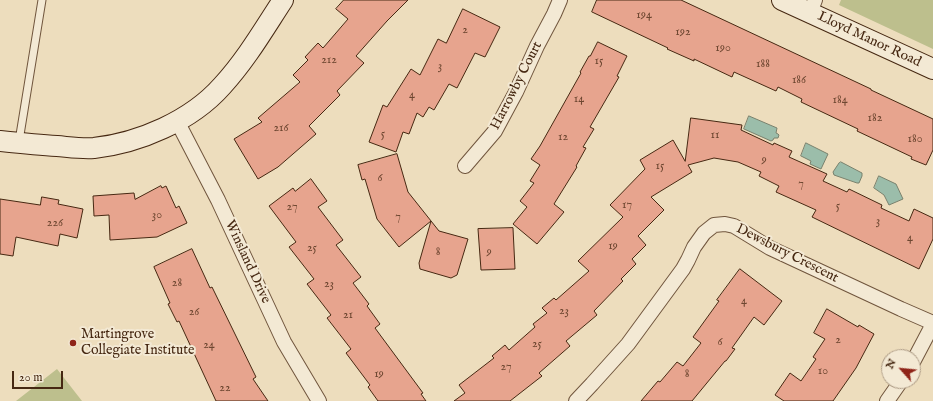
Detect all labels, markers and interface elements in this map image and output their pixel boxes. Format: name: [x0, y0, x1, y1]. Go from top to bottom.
house number: 194: [636, 9, 652, 23]
street label: Lloyd Manor Road: [815, 9, 923, 71]
house number: 2: [462, 24, 468, 38]
house number: 192: [675, 26, 691, 40]
street label: Harrowby Court: [488, 39, 546, 133]
house number: 190: [715, 42, 731, 56]
house number: 212: [321, 54, 337, 68]
house number: 15: [595, 55, 603, 69]
house number: 188: [756, 58, 770, 72]
house number: 3: [438, 60, 442, 74]
house number: 186: [792, 74, 806, 88]
house number: 4: [409, 89, 415, 103]
house number: 14: [574, 93, 584, 107]
house number: 184: [832, 94, 848, 108]
house number: 182: [868, 112, 882, 126]
house number: 216: [273, 122, 289, 136]
house number: 5: [381, 128, 385, 142]
house number: 11: [711, 129, 719, 143]
house number: 12: [558, 131, 568, 145]
house number: 180: [907, 133, 923, 147]
house number: 9: [761, 154, 767, 168]
house number: 15: [656, 160, 664, 174]
house number: 6: [377, 172, 383, 186]
house number: 7: [798, 178, 804, 192]
house number: 17: [622, 199, 632, 213]
house number: 5: [836, 200, 840, 214]
house number: 27: [286, 201, 298, 215]
house number: 30: [152, 209, 162, 223]
house number: 7: [395, 211, 401, 225]
house number: 3: [876, 215, 880, 229]
house number: 226: [47, 217, 63, 231]
street label: Winsland Drive: [220, 218, 274, 306]
street label: Dewsbury Crescent: [733, 221, 841, 287]
house number: 4: [907, 232, 913, 246]
house number: 19: [608, 240, 618, 254]
house number: 25: [307, 242, 317, 256]
house number: 8: [436, 246, 440, 260]
house number: 9: [486, 246, 492, 260]
house number: 28: [172, 277, 182, 291]
house number: 23: [324, 278, 334, 292]
house number: 4: [741, 295, 747, 309]
house number: 23: [559, 305, 569, 319]
house number: 26: [189, 306, 199, 320]
house number: 21: [343, 309, 353, 323]
place label: Martingrove Collegiate Institute: [81, 327, 194, 360]
house number: 2: [835, 334, 841, 348]
house number: 6: [717, 336, 723, 350]
marker: Martingrove Collegiate Institute: [68, 338, 78, 348]
house number: 25: [532, 338, 542, 352]
house number: 24: [203, 339, 215, 353]
north arrow: [881, 349, 921, 389]
text: N: [883, 357, 900, 371]
house number: 27: [500, 361, 512, 375]
scale bar: [14, 363, 65, 389]
house number: 10: [818, 365, 828, 379]
house number: 19: [374, 368, 384, 382]
house number: 8: [685, 368, 689, 382]
text: 20 m: [19, 370, 42, 385]
house number: 22: [219, 382, 231, 396]

